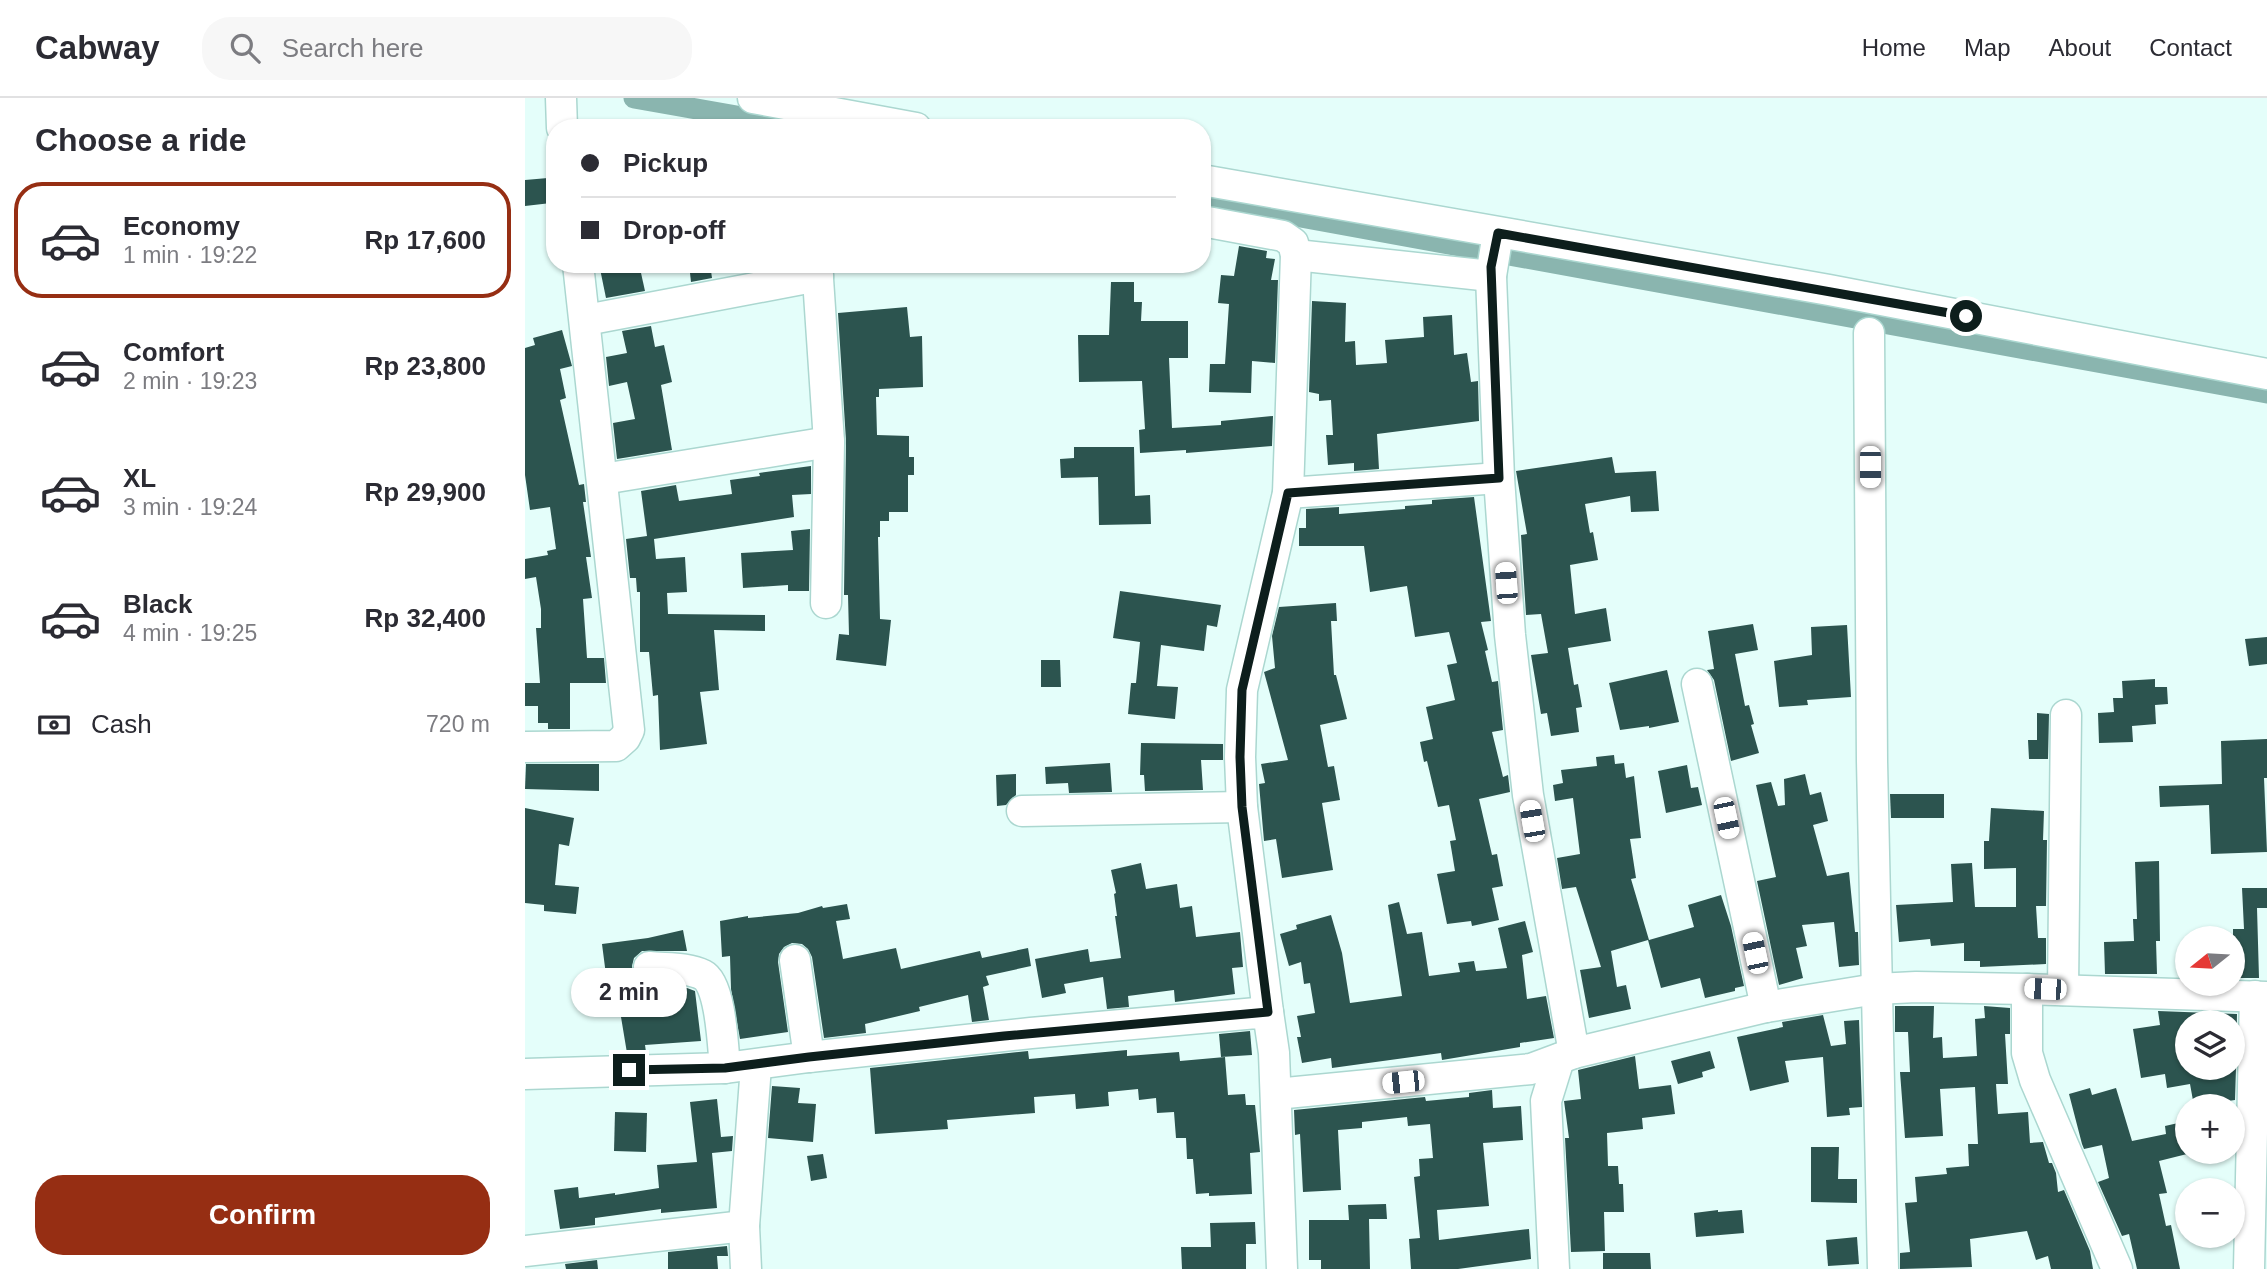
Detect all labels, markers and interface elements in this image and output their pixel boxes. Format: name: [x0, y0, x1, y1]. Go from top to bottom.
search box: [202, 17, 692, 80]
text: Cabway: [35, 29, 160, 66]
icon: search: [226, 29, 264, 67]
text: Search here: [282, 33, 423, 63]
text: Home: [1862, 34, 1926, 61]
text: Map: [1964, 34, 2011, 61]
text: About: [2049, 34, 2111, 61]
text: Contact: [2149, 34, 2232, 61]
text: Choose a ride: [35, 122, 247, 158]
text: Pickup: [623, 148, 708, 178]
icon: car: [39, 209, 102, 272]
text: Economy: [123, 211, 240, 241]
text: Drop-off: [623, 215, 726, 245]
text: Rp 17,600: [365, 225, 486, 255]
text: 1 min · 19:22: [123, 242, 257, 268]
route start: [1950, 300, 1982, 332]
icon: car: [39, 335, 102, 398]
text: Comfort: [123, 337, 224, 367]
text: Rp 23,800: [365, 351, 486, 381]
text: 2 min · 19:23: [123, 368, 257, 394]
car: [1860, 446, 1881, 488]
icon: car: [39, 461, 102, 524]
text: XL: [123, 463, 156, 493]
text: Rp 29,900: [365, 477, 486, 507]
text: 3 min · 19:24: [123, 494, 257, 520]
car: [1495, 561, 1518, 605]
icon: car: [39, 587, 102, 650]
text: Black: [123, 589, 192, 619]
text: Rp 32,400: [365, 603, 486, 633]
text: 4 min · 19:25: [123, 620, 257, 646]
icon: cash: [35, 706, 73, 744]
text: Cash: [91, 709, 152, 739]
text: 720 m: [426, 711, 490, 737]
car: [1712, 795, 1741, 841]
car: [1519, 798, 1546, 844]
north arrow: [2175, 926, 2245, 996]
map controls: [2175, 926, 2245, 1248]
car: [1741, 930, 1770, 976]
callout: 2 min: [571, 968, 687, 1018]
car: [2024, 978, 2067, 1000]
text: 2 min: [599, 979, 659, 1005]
button: layers: [2175, 1010, 2245, 1080]
route end: [613, 1054, 645, 1086]
car: [1382, 1069, 1425, 1095]
button: +: [2175, 1094, 2245, 1164]
button: Confirm: [35, 1175, 490, 1255]
button: −: [2175, 1178, 2245, 1248]

